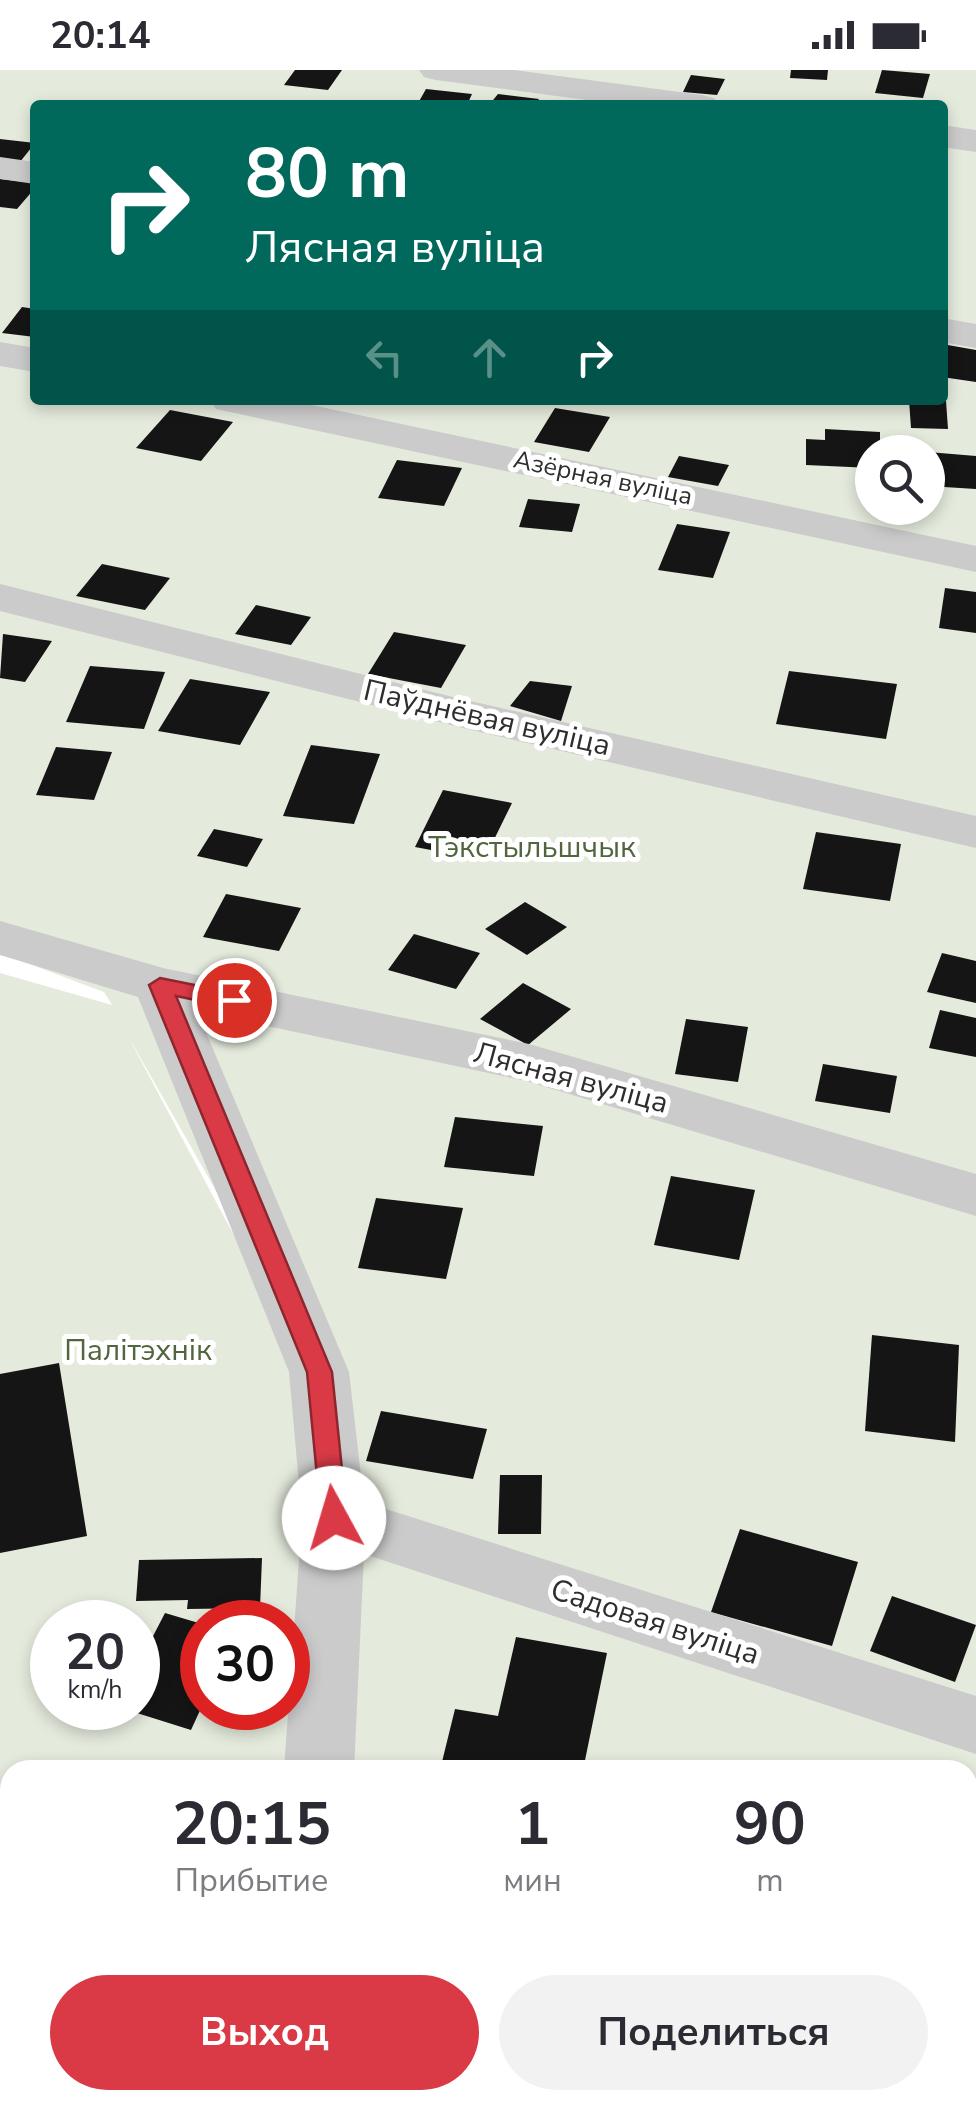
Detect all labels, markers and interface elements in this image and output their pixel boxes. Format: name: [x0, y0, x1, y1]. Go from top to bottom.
text: 20:14: [50, 10, 151, 61]
text: 80 m: [245, 126, 409, 222]
icon: right: [80, 140, 210, 270]
text: Лясная вуліца: [245, 217, 545, 278]
icon: left: [357, 330, 412, 385]
icon: ahead: [462, 330, 517, 385]
icon: right: [567, 330, 622, 385]
map controls: [855, 435, 945, 525]
button: search: [855, 435, 945, 525]
street label: Азёрная вуліца: [510, 442, 696, 514]
street label: Паўднёвая вуліца: [360, 670, 614, 766]
park label: Тэкстыльшчык: [428, 827, 636, 868]
pin: [192, 958, 277, 1043]
icon: arrive: [207, 973, 262, 1028]
street label: Лясная вуліца: [469, 1032, 673, 1124]
park label: Палітэхнік: [64, 1330, 212, 1371]
position arrow: [282, 1466, 386, 1570]
street label: Садовая вуліца: [545, 1569, 765, 1675]
speed limit sign: 30: [180, 1600, 310, 1730]
text: 20: [65, 1618, 125, 1687]
text: km/h: [67, 1673, 123, 1707]
text: 20:15: [172, 1783, 331, 1865]
text: 1: [514, 1783, 550, 1865]
text: 90: [734, 1783, 806, 1865]
text: Прибытие: [175, 1859, 328, 1902]
text: мин: [503, 1859, 562, 1902]
text: m: [756, 1859, 784, 1902]
button: Выход: [50, 1975, 479, 2090]
button: Поделиться: [499, 1975, 928, 2090]

